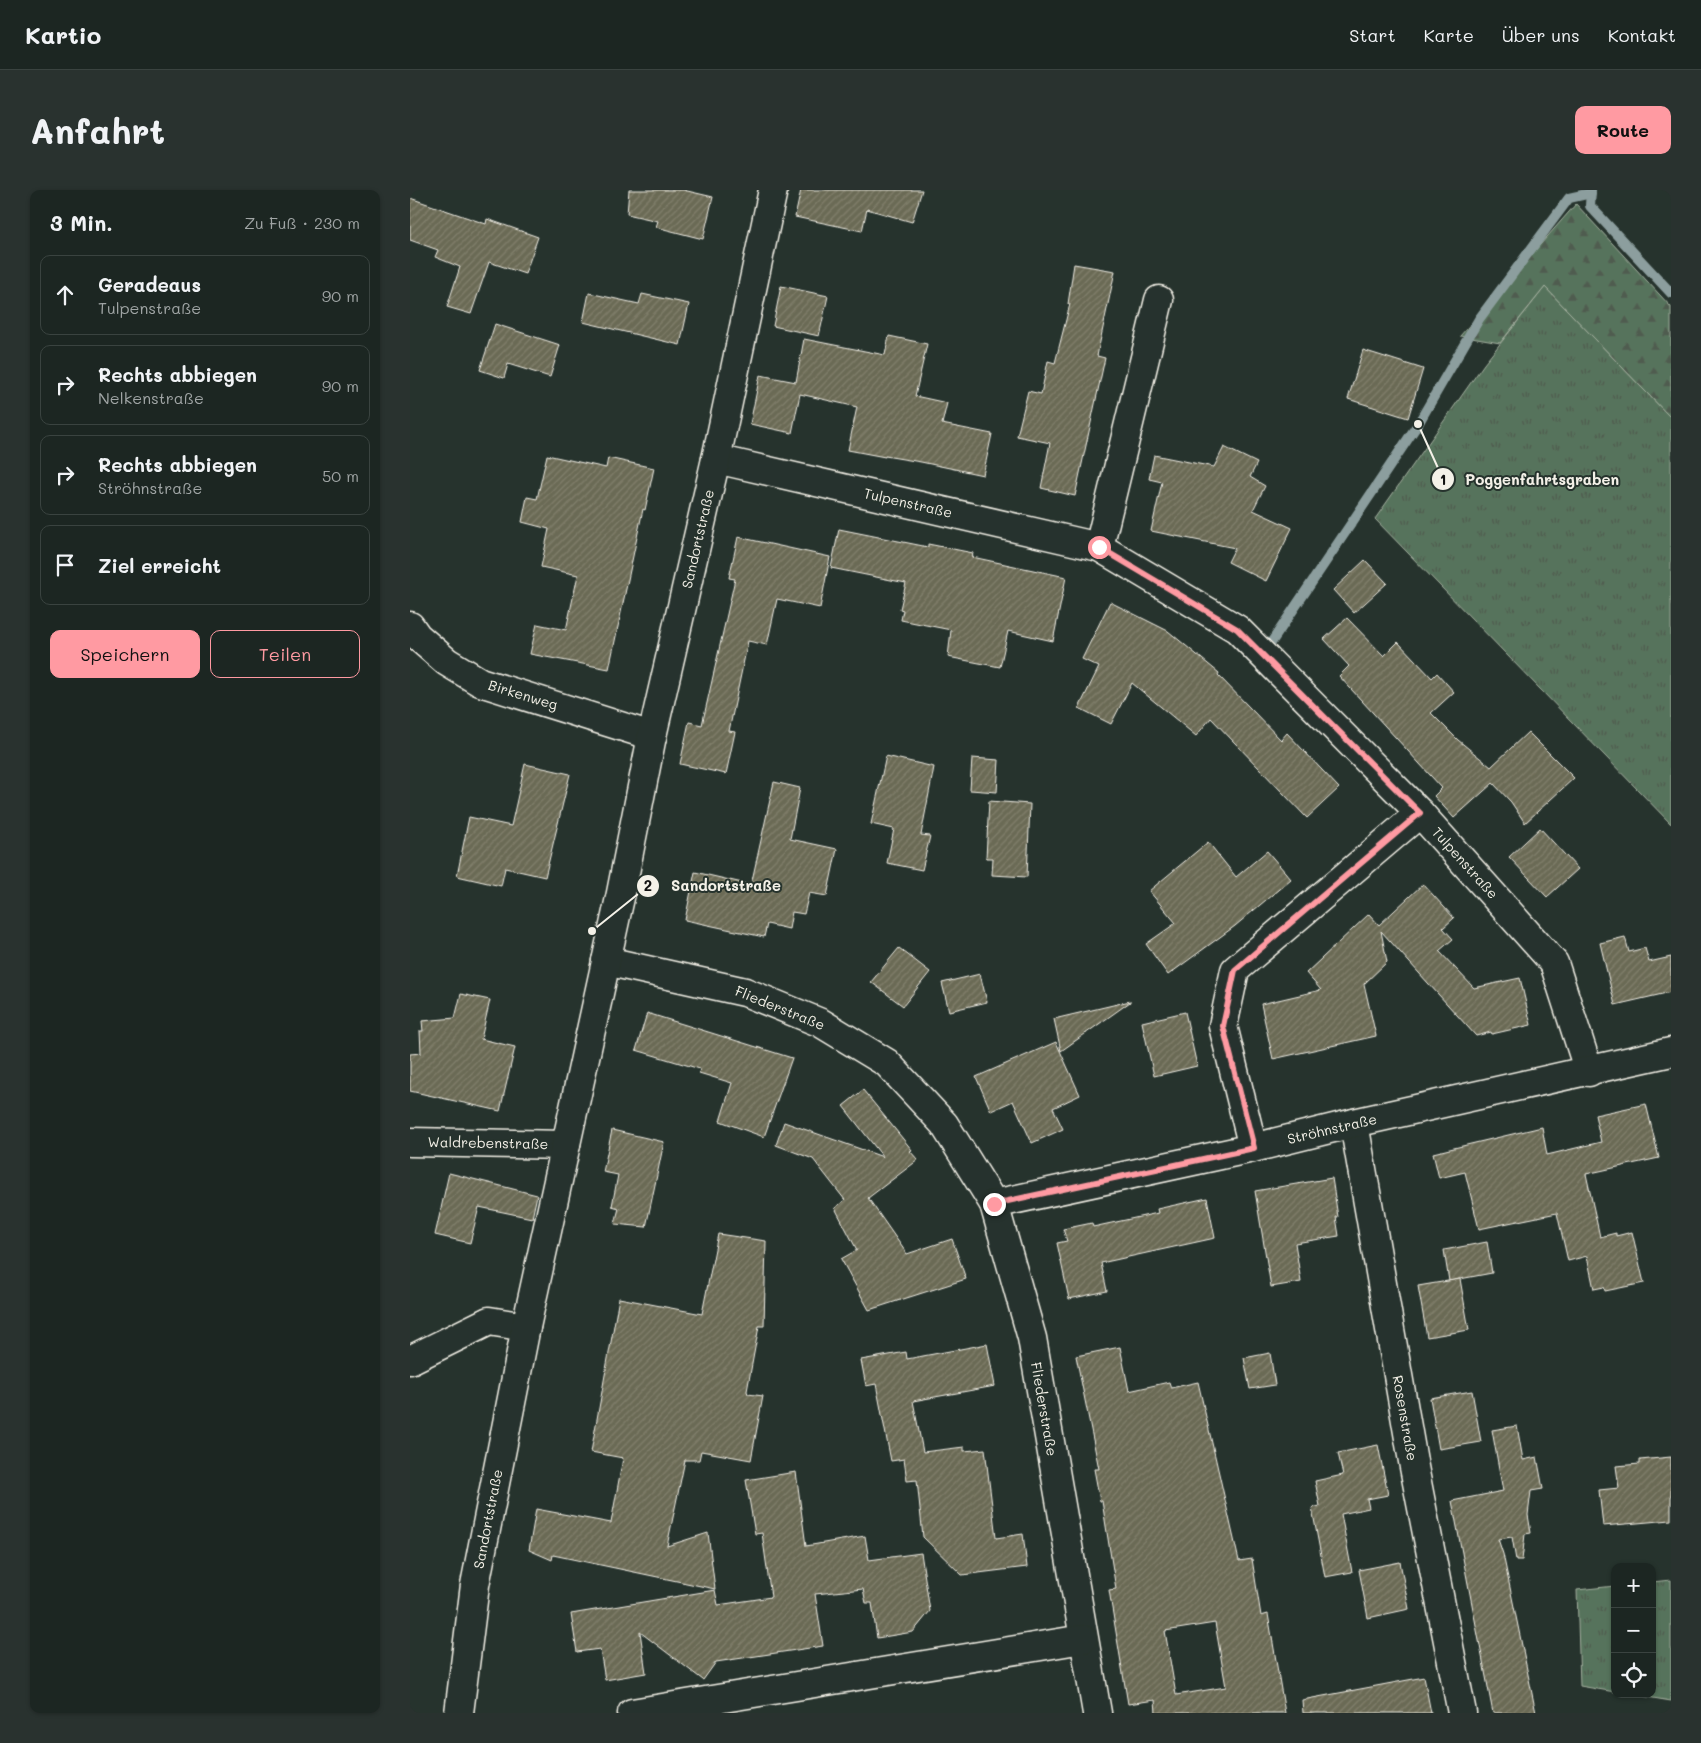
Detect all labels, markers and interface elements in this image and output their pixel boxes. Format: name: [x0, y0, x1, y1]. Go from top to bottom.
text: Kartio: [25, 19, 101, 50]
text: Start: [1349, 23, 1396, 47]
text: Karte: [1424, 23, 1474, 47]
text: Über uns: [1502, 23, 1580, 47]
text: Kontakt: [1608, 23, 1676, 47]
button: Route: [1575, 106, 1671, 154]
text: Anfahrt: [30, 107, 165, 153]
text: 3 Min.: [50, 209, 113, 236]
text: Zu Fuß · 230 m: [244, 212, 360, 233]
text: Geradeaus: [98, 272, 201, 297]
icon: ahead: [51, 281, 79, 309]
text: 90 m: [322, 285, 359, 306]
text: Tulpenstraße: [98, 297, 201, 318]
text: Rechts abbiegen: [98, 362, 257, 387]
icon: right: [51, 371, 79, 399]
text: 90 m: [322, 375, 359, 396]
text: Nelkenstraße: [98, 387, 204, 408]
text: Rechts abbiegen: [98, 452, 257, 477]
icon: right: [51, 461, 79, 489]
callout: Poggenfahrtsgraben: [1430, 464, 1629, 494]
text: 50 m: [322, 465, 359, 486]
text: 1: [1440, 469, 1446, 489]
text: Poggenfahrtsgraben: [1465, 469, 1619, 489]
text: Ströhnstraße: [98, 477, 202, 498]
street label: Tulpenstraße: [862, 483, 954, 522]
street label: Sandortstraße: [677, 488, 718, 590]
route start: [1088, 536, 1111, 559]
icon: arrive: [51, 551, 79, 579]
text: Ziel erreicht: [98, 553, 221, 578]
button: Speichern: [50, 630, 200, 678]
button: Teilen: [210, 630, 360, 678]
street label: Birkenweg: [486, 675, 560, 714]
street label: Tulpenstraße: [1428, 823, 1503, 903]
callout: Sandortstraße: [636, 871, 791, 901]
text: 2: [644, 875, 652, 895]
text: Sandortstraße: [671, 875, 781, 895]
street label: Fliederstraße: [733, 981, 828, 1034]
street label: Ströhnstraße: [1285, 1109, 1378, 1148]
street label: Waldrebenstraße: [428, 1132, 549, 1153]
route end: [983, 1193, 1006, 1216]
street label: Fliederstraße: [1027, 1360, 1062, 1457]
street label: Rosenstraße: [1389, 1374, 1422, 1462]
street label: Sandortstraße: [469, 1468, 506, 1570]
map controls: [1611, 1563, 1656, 1698]
button: +: [1611, 1563, 1656, 1608]
button: −: [1611, 1608, 1656, 1653]
button: locate: [1611, 1653, 1656, 1698]

